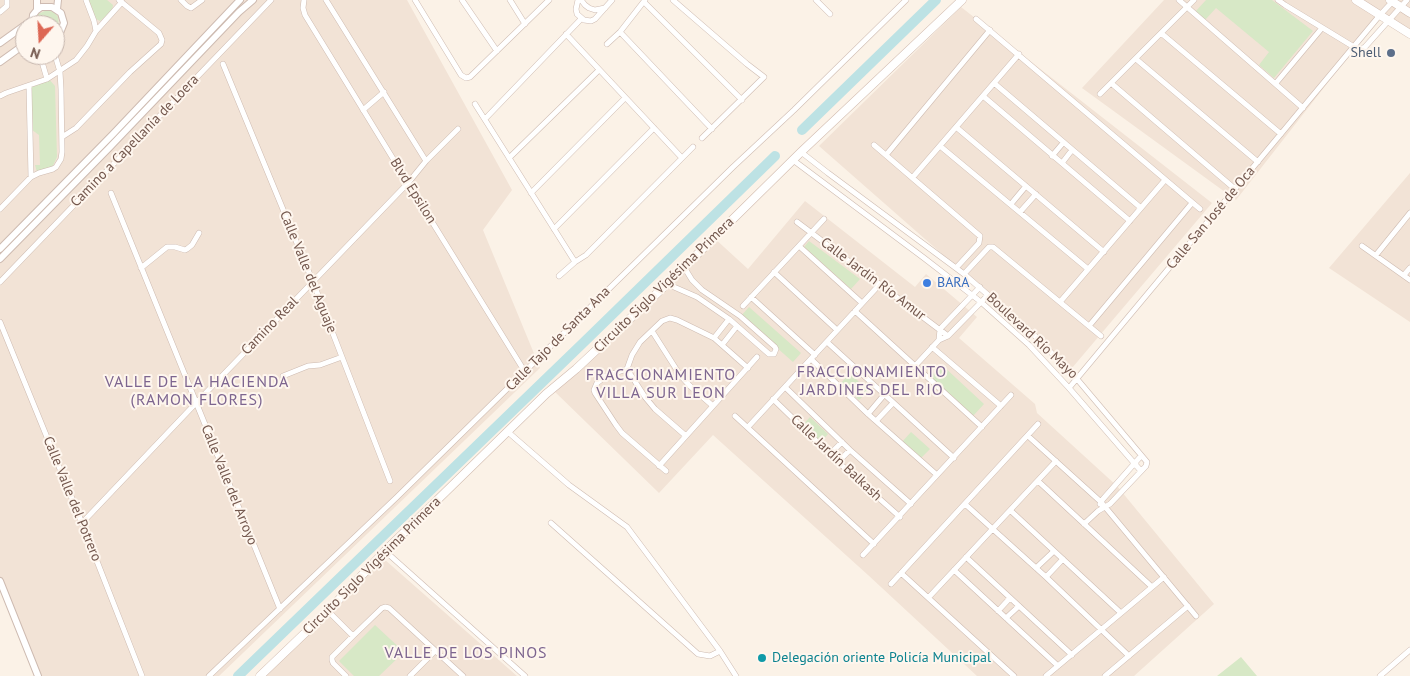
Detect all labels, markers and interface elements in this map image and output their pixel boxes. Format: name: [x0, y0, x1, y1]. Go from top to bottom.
north arrow: [15, 15, 65, 65]
text: N: [28, 43, 43, 63]
place label: Shell: [1351, 45, 1381, 61]
marker: Shell: [1385, 47, 1397, 59]
street label: Camino a Capellanía de Loera: [67, 71, 203, 211]
street label: Blvd Epsilon: [386, 155, 440, 227]
street label: Calle San José de Oca: [1163, 163, 1259, 273]
street label: Calle Valle del Aguaje: [276, 208, 340, 336]
street label: Circuito Siglo Vigésima Primera: [591, 214, 737, 356]
street label: Calle Jardín Río Amur: [817, 234, 929, 324]
place label: BARA: [937, 275, 970, 291]
marker: BARA: [921, 277, 933, 289]
street label: Calle Tajo de Santa Ana: [502, 283, 614, 395]
street label: Boulevard Río Mayo: [983, 289, 1081, 383]
street label: Camino Real: [238, 293, 302, 359]
district label: FRACCIONAMIENTO JARDINES DEL RIO: [795, 362, 949, 400]
district label: FRACCIONAMIENTO VILLA SUR LEON: [584, 365, 738, 403]
district label: VALLE DE LA HACIENDA (RAMON FLORES): [102, 372, 292, 410]
street label: Calle Jardín Balkash: [787, 411, 885, 505]
street label: Calle Valle del Arroyo: [197, 422, 261, 548]
street label: Calle Valle del Potrero: [39, 434, 105, 564]
street label: Circuito Siglo Vigésima Primera: [300, 494, 444, 638]
district label: VALLE DE LOS PINOS: [382, 643, 550, 663]
place label: Delegación oriente Policía Municipal: [772, 650, 991, 666]
marker: Delegación oriente Policía Municipal: [756, 652, 768, 664]

